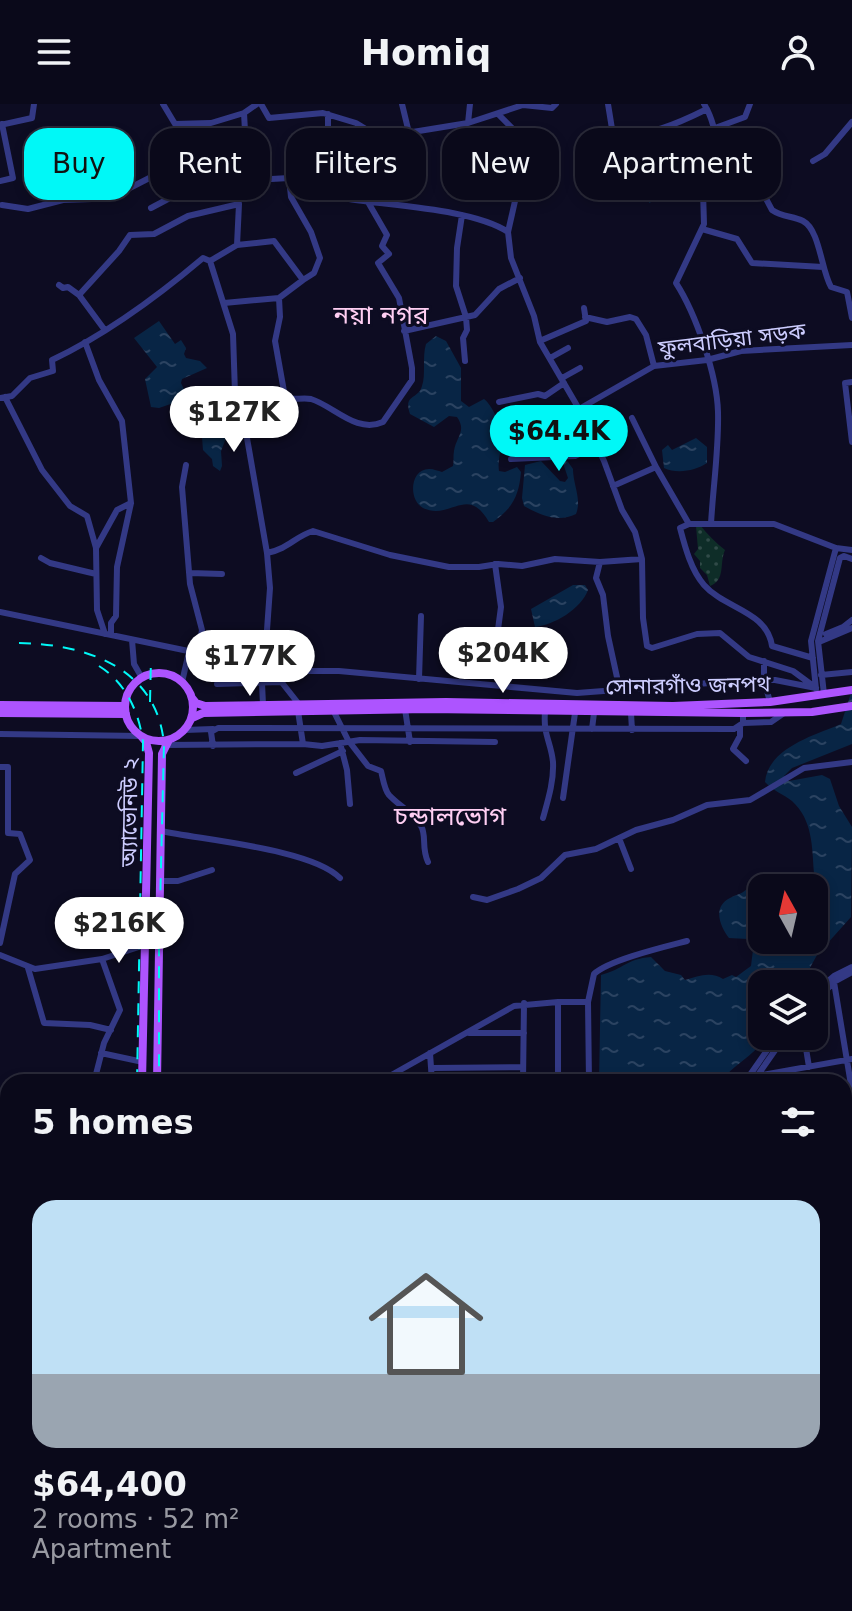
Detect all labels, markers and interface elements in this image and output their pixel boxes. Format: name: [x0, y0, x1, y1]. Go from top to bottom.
icon: menu: [32, 30, 76, 74]
icon: person: [776, 30, 820, 74]
text: Homiq: [361, 32, 491, 73]
chip: Buy: [24, 128, 134, 200]
chip: Rent: [150, 128, 270, 200]
chip: Filters: [286, 128, 426, 200]
chip: New: [442, 128, 559, 200]
chip: Apartment: [575, 128, 781, 200]
district label: নয়া নগর: [332, 300, 429, 330]
street label: ফুলবাড়িয়া সড়ক: [656, 318, 808, 362]
pin: $127K: [178, 386, 290, 454]
text: $127K: [188, 397, 280, 427]
pin: $64.4K: [494, 405, 624, 473]
text: $64.4K: [508, 416, 610, 446]
pin: $204K: [447, 627, 559, 695]
pin: $177K: [194, 630, 306, 698]
text: $204K: [457, 638, 549, 668]
text: $177K: [204, 641, 296, 671]
street label: সোনারগাঁও জনপথ: [605, 672, 772, 699]
street label: অ্যাভেনিউ ২: [116, 757, 143, 868]
district label: চন্ডালভোগ: [393, 801, 507, 831]
north arrow: [748, 874, 828, 954]
map controls: [748, 874, 828, 1050]
pin: $216K: [63, 897, 175, 965]
text: $216K: [73, 908, 165, 938]
button: layers: [748, 970, 828, 1050]
icon: filters: [776, 1100, 820, 1144]
text: 5 homes: [32, 1102, 194, 1142]
icon: home: [354, 1252, 498, 1396]
text: $64,400: [32, 1464, 187, 1504]
text: 2 rooms · 52 m²: [32, 1504, 240, 1534]
text: Apartment: [32, 1534, 171, 1564]

